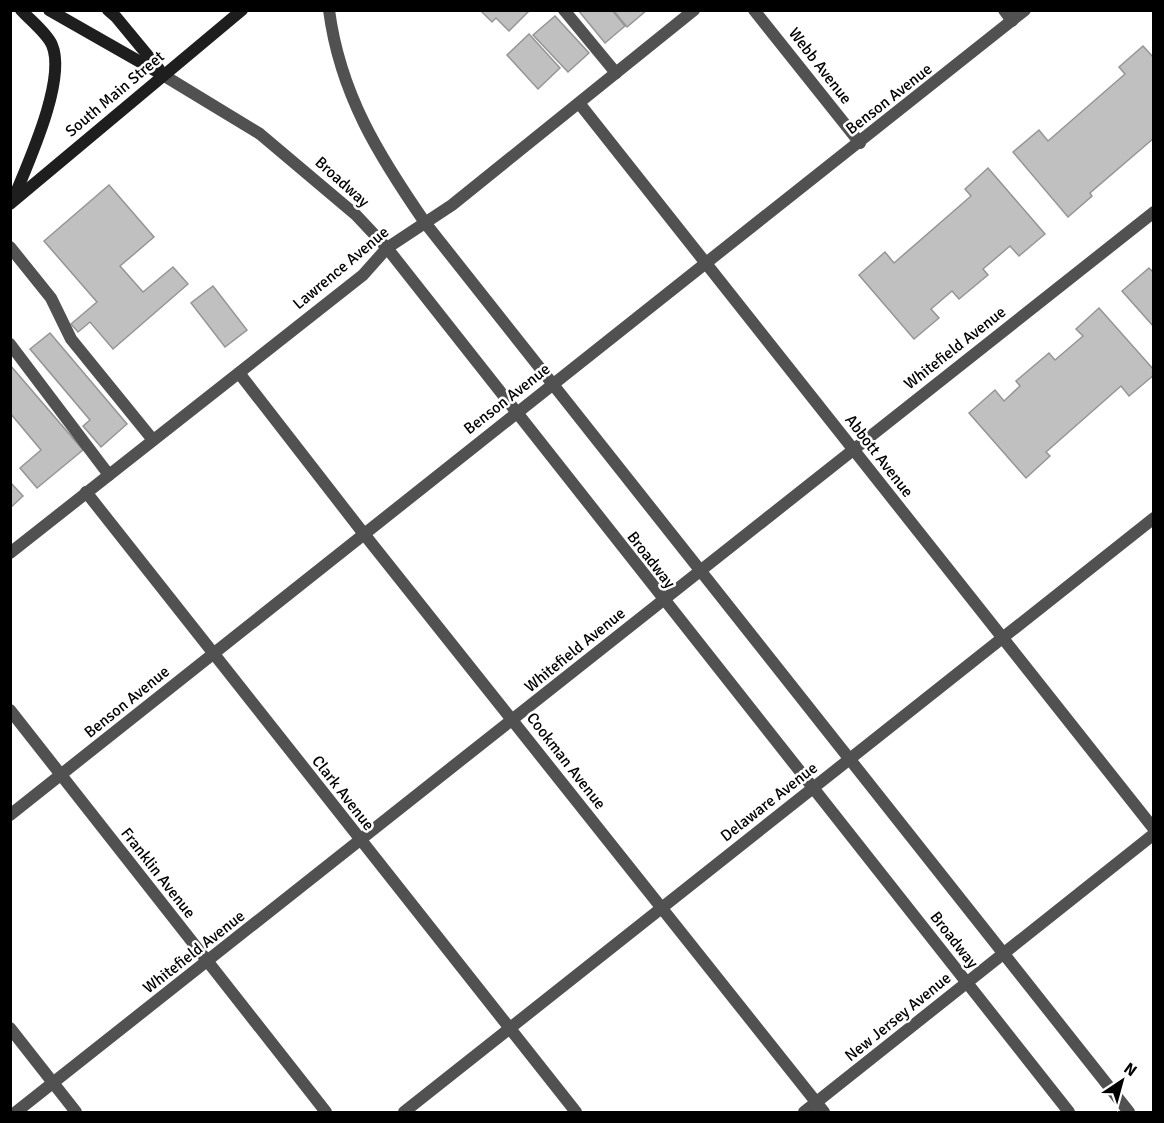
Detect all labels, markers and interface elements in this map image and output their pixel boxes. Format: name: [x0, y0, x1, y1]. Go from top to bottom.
street label: Webb Avenue: [784, 24, 856, 108]
street label: South Main Street: [61, 47, 169, 141]
street label: Benson Avenue: [842, 59, 936, 139]
street label: Broadway: [311, 152, 374, 212]
street label: Lawrence Avenue: [289, 222, 393, 314]
street label: Whitefield Avenue: [900, 302, 1010, 394]
street label: Benson Avenue: [460, 359, 554, 439]
street label: Abbott Avenue: [840, 411, 918, 501]
street label: Broadway: [623, 528, 680, 593]
street label: Whitefield Avenue: [521, 603, 629, 697]
street label: Benson Avenue: [80, 661, 174, 743]
street label: Cookman Avenue: [522, 709, 610, 813]
street label: Clark Avenue: [307, 751, 379, 835]
street label: Delaware Avenue: [716, 758, 822, 846]
street label: Franklin Avenue: [116, 824, 200, 922]
street label: Whitefield Avenue: [139, 906, 249, 998]
street label: Broadway: [926, 908, 983, 973]
street label: New Jersey Avenue: [841, 968, 955, 1066]
north arrow: [1092, 1051, 1152, 1111]
text: N: [1120, 1058, 1141, 1081]

